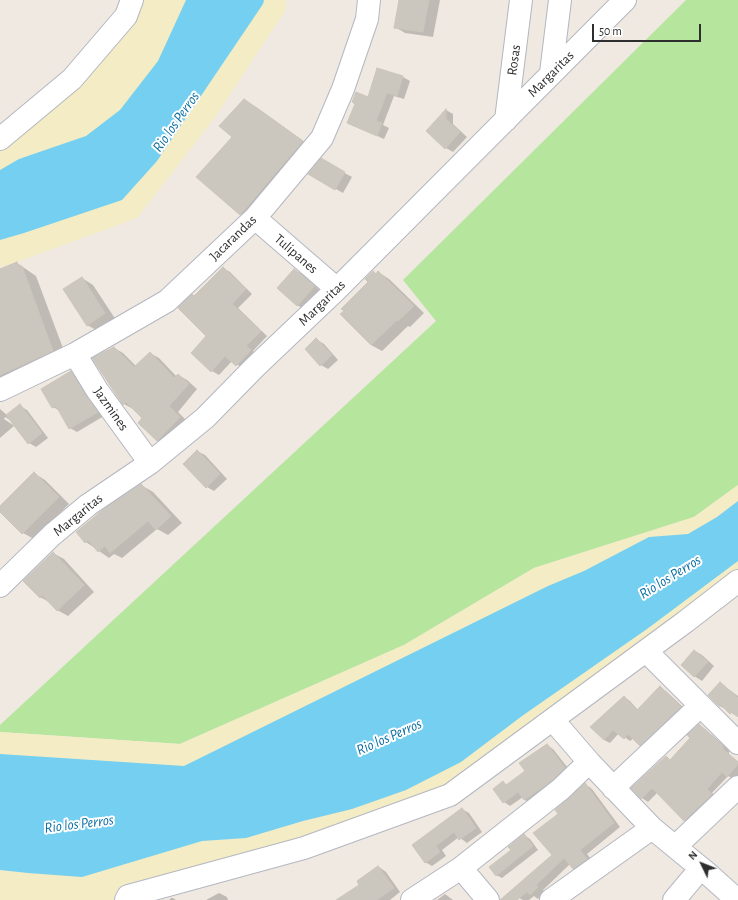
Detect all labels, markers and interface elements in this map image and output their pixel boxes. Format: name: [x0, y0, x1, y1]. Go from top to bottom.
scale bar: [594, 16, 703, 42]
text: 50 m: [599, 25, 622, 37]
street label: Rosas: [504, 43, 524, 77]
street label: Margaritas: [524, 47, 578, 101]
water label: Rio los Perros: [149, 88, 203, 156]
street label: Jacarandas: [206, 211, 260, 265]
street label: Tulipanes: [271, 231, 321, 277]
street label: Margaritas: [295, 277, 349, 329]
street label: Jazmines: [90, 384, 132, 434]
street label: Margaritas: [50, 490, 106, 540]
water label: Rio los Perros: [636, 551, 704, 603]
water label: Rio los Perros: [354, 715, 424, 759]
water label: Rio los Perros: [43, 811, 115, 837]
north arrow: [682, 844, 722, 884]
text: N: [686, 849, 699, 862]

